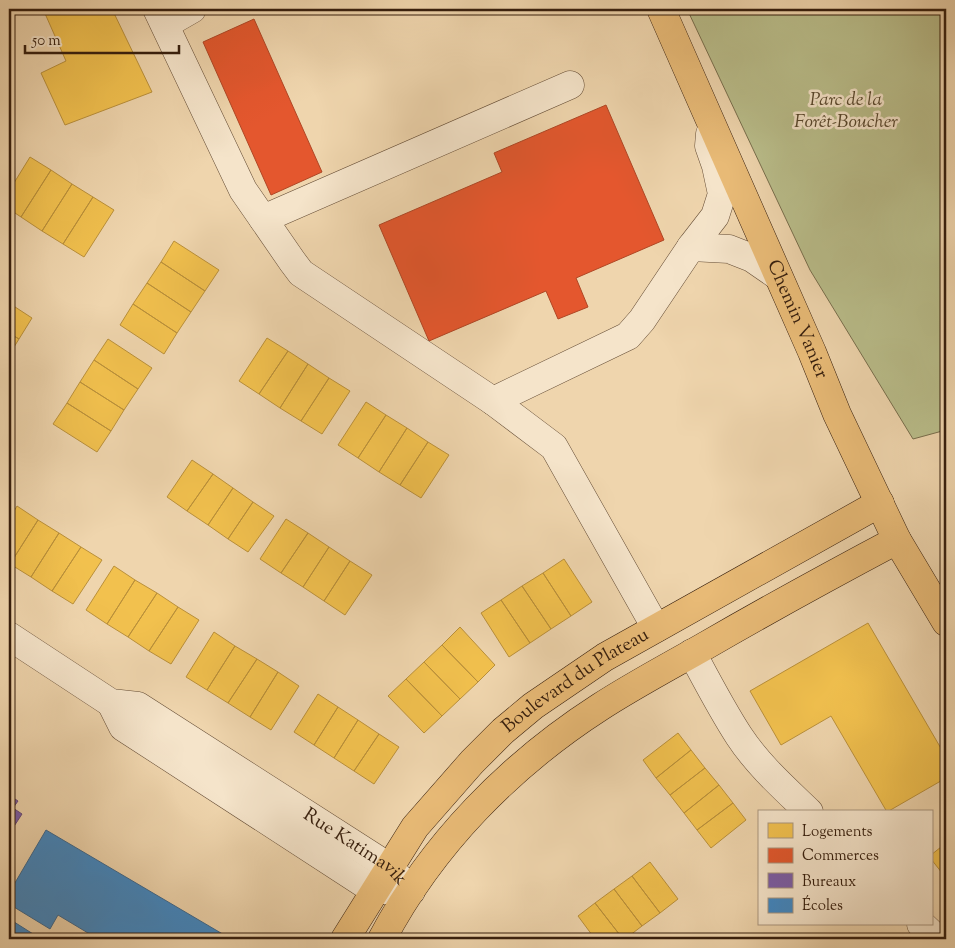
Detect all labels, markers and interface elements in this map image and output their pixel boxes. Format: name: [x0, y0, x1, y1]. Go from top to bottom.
scale bar: [25, 22, 179, 54]
text: 50 m: [31, 31, 61, 52]
park label: Parc de la Forêt-Boucher: [794, 87, 898, 136]
street label: Chemin Vanier: [760, 256, 835, 383]
street label: Boulevard du Plateau: [496, 621, 654, 740]
street label: Rue Katimavik: [298, 802, 414, 892]
legend: [758, 810, 932, 926]
text: Logements: [802, 822, 873, 843]
text: Commerces: [802, 846, 879, 867]
text: Bureaux: [802, 872, 856, 893]
text: Écoles: [802, 895, 843, 917]

